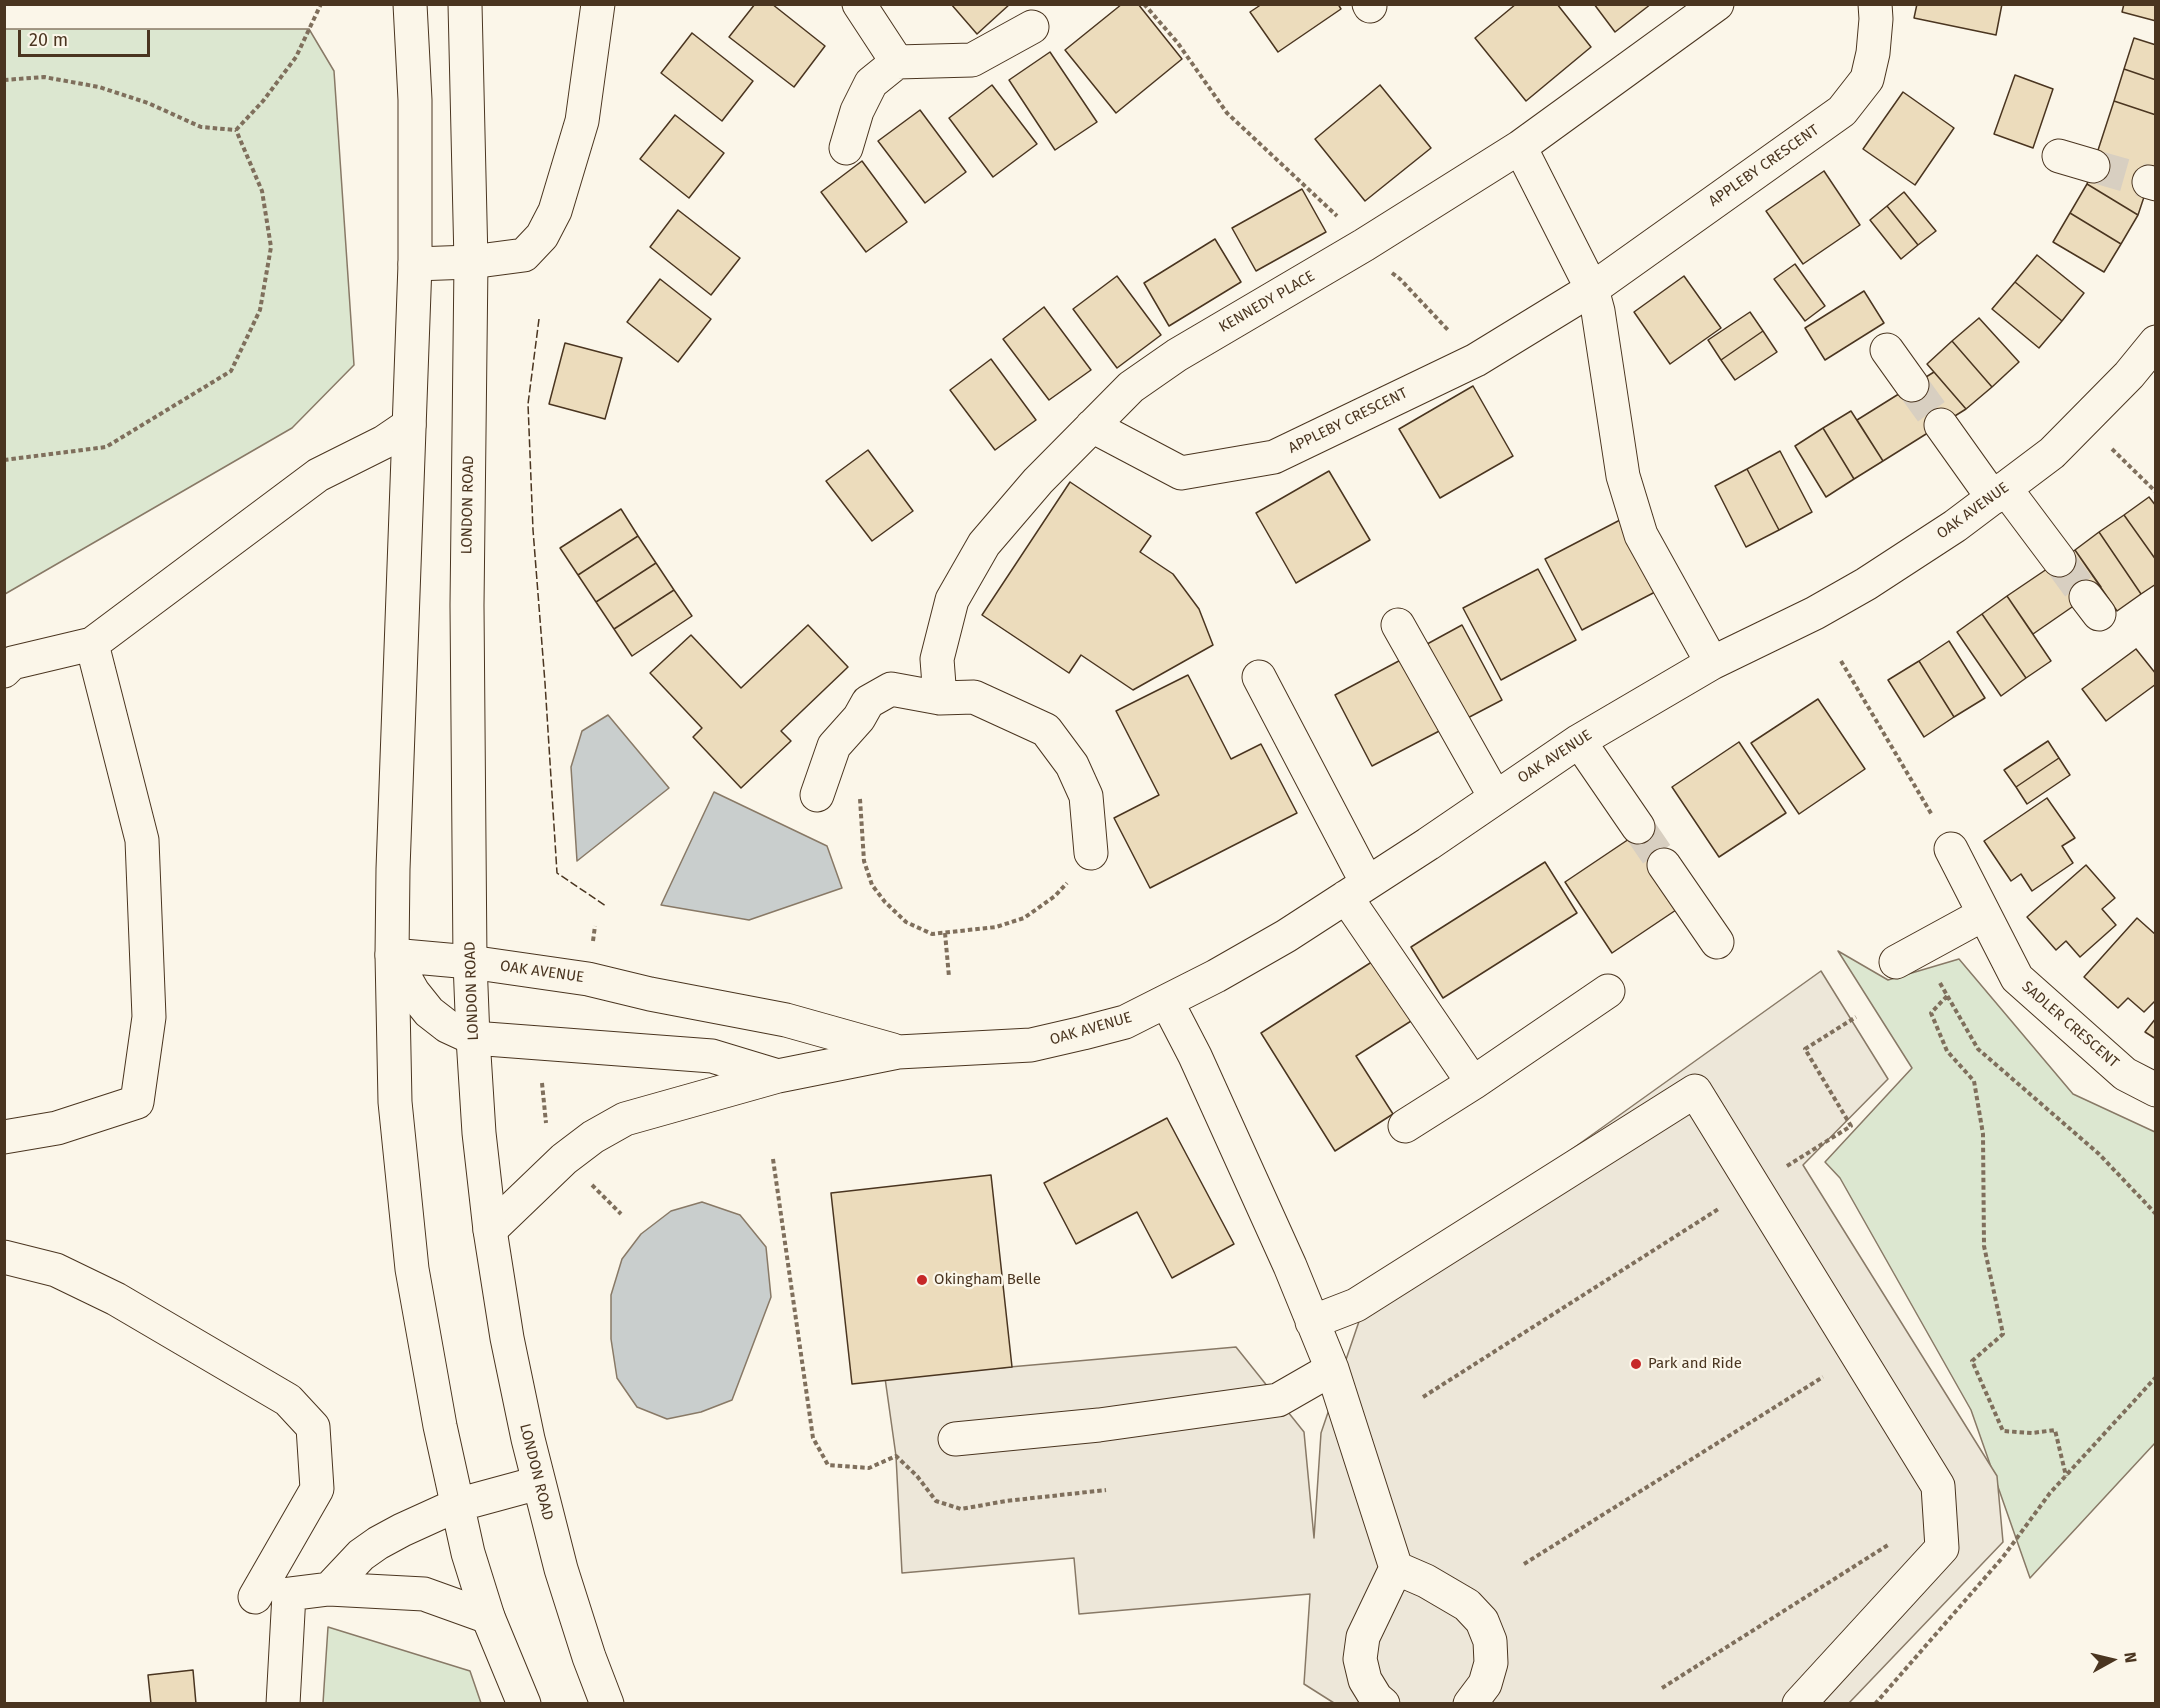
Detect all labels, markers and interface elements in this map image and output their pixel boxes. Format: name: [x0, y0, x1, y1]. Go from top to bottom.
scale bar: [21, 18, 153, 56]
text: 20 m: [29, 29, 68, 51]
street label: APPLEBY CRESCENT: [1705, 121, 1823, 211]
street label: KENNEDY PLACE: [1216, 267, 1318, 337]
street label: APPLEBY CRESCENT: [1285, 384, 1411, 458]
street label: LONDON ROAD: [458, 455, 478, 555]
street label: OAK AVENUE: [1933, 479, 2013, 543]
street label: OAK AVENUE: [1515, 726, 1595, 788]
street label: LONDON ROAD: [461, 941, 483, 1041]
street label: OAK AVENUE: [499, 957, 585, 987]
street label: SADLER CRESCENT: [2018, 978, 2122, 1072]
street label: OAK AVENUE: [1048, 1009, 1134, 1049]
place label: Okingham Belle: [934, 1271, 1041, 1289]
marker: Okingham Belle: [915, 1273, 929, 1287]
place label: Park and Ride: [1648, 1355, 1742, 1373]
marker: Park and Ride: [1629, 1357, 1643, 1371]
street label: LONDON ROAD: [515, 1422, 557, 1522]
north arrow: [2082, 1630, 2142, 1690]
text: N: [2120, 1651, 2140, 1664]

